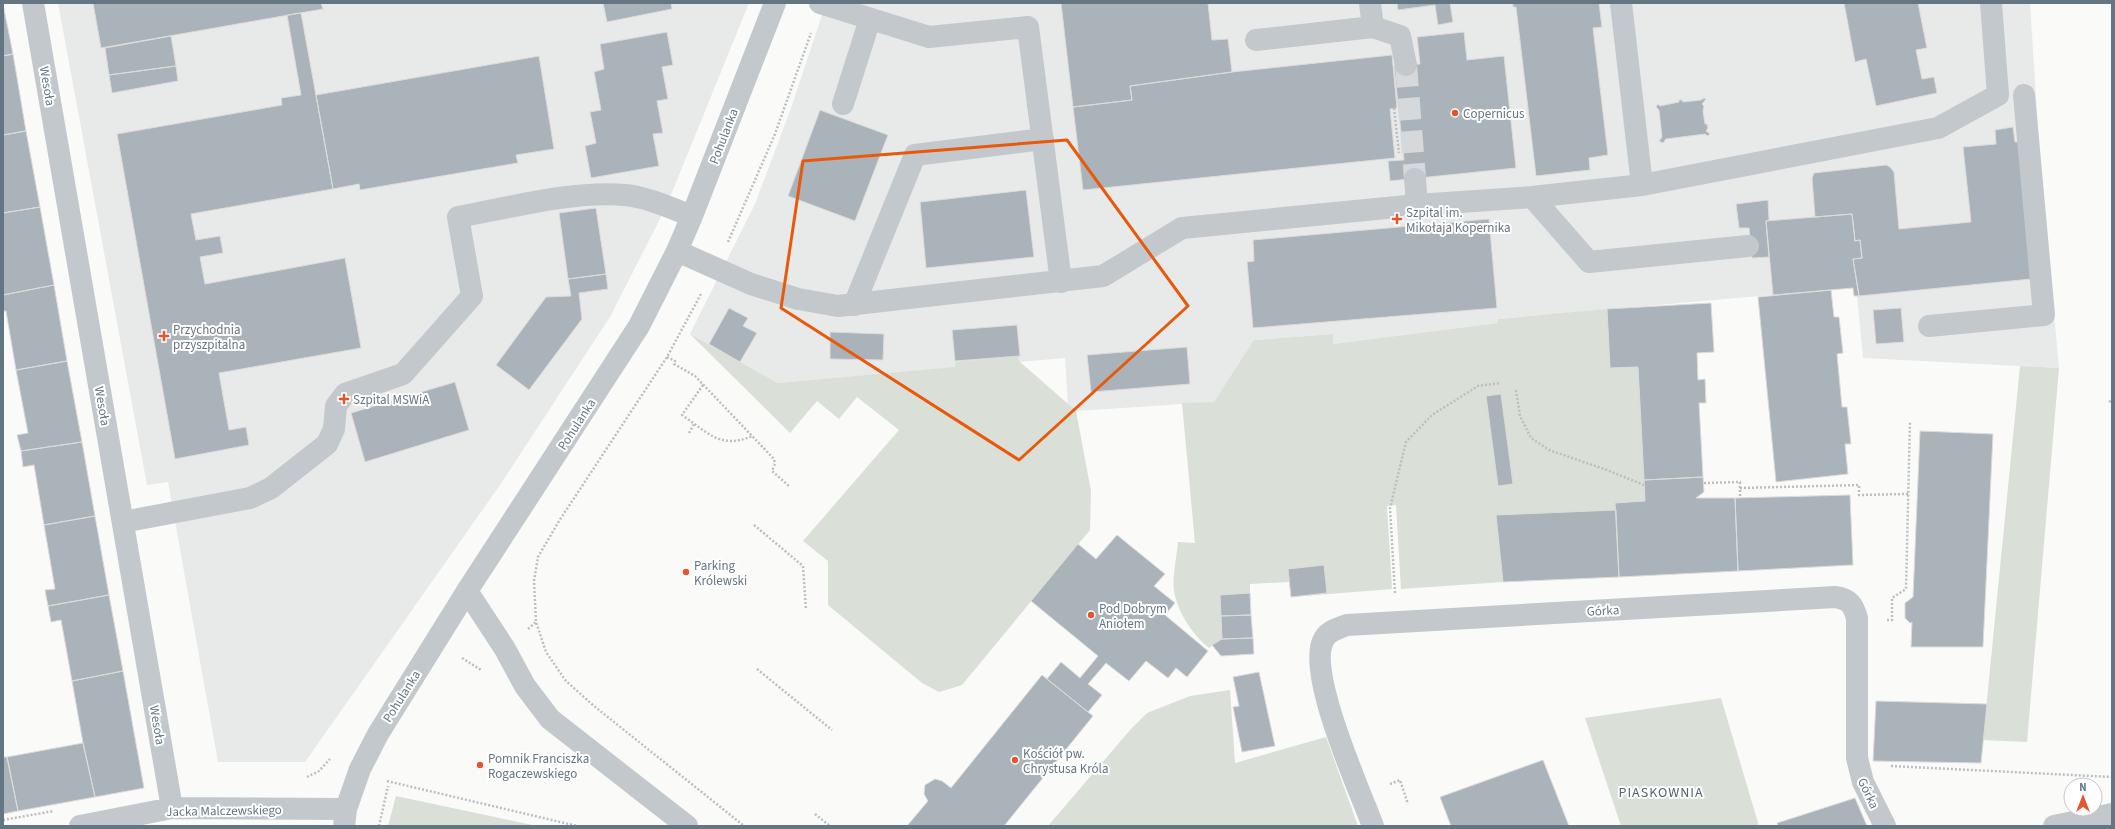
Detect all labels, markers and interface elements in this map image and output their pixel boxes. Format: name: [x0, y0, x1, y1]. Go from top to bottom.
street label: Wesoła: [35, 65, 59, 107]
place label: Copernicus: [1463, 105, 1525, 123]
street label: Pohulanka: [705, 106, 743, 167]
marker: Copernicus: [1450, 108, 1460, 118]
place label: Szpital im. Mikołaja Kopernika: [1406, 204, 1511, 237]
marker: Szpital im. Mikołaja Kopernika: [1391, 213, 1403, 225]
place label: Przychodnia przyszpitalna: [173, 321, 245, 354]
marker: Przychodnia przyszpitalna: [158, 330, 170, 342]
street label: Wesoła: [90, 385, 114, 427]
place label: Szpital MSWiA: [353, 391, 430, 409]
marker: Szpital MSWiA: [338, 393, 350, 405]
street label: Pohulanka: [553, 395, 600, 454]
place label: Parking Królewski: [694, 557, 747, 590]
marker: Parking Królewski: [681, 567, 691, 577]
place label: Pod Dobrym Aniołem: [1099, 600, 1167, 633]
street label: Górka: [1586, 601, 1620, 621]
marker: Pod Dobrym Aniołem: [1086, 610, 1096, 620]
street label: Pohulanka: [379, 667, 425, 726]
street label: Wesoła: [145, 704, 169, 746]
place label: Kościół pw. Chrystusa Króla: [1023, 745, 1108, 778]
place label: Pomnik Franciszka Rogaczewskiego: [488, 750, 589, 783]
marker: Kościół pw. Chrystusa Króla: [1010, 755, 1020, 765]
marker: Pomnik Franciszka Rogaczewskiego: [475, 760, 485, 770]
street label: Górka: [1853, 775, 1883, 812]
north arrow: [2063, 777, 2103, 817]
text: N: [2079, 780, 2087, 795]
district label: PIASKOWNIA: [1618, 783, 1704, 803]
street label: Jacka Malczewskiego: [166, 801, 282, 821]

